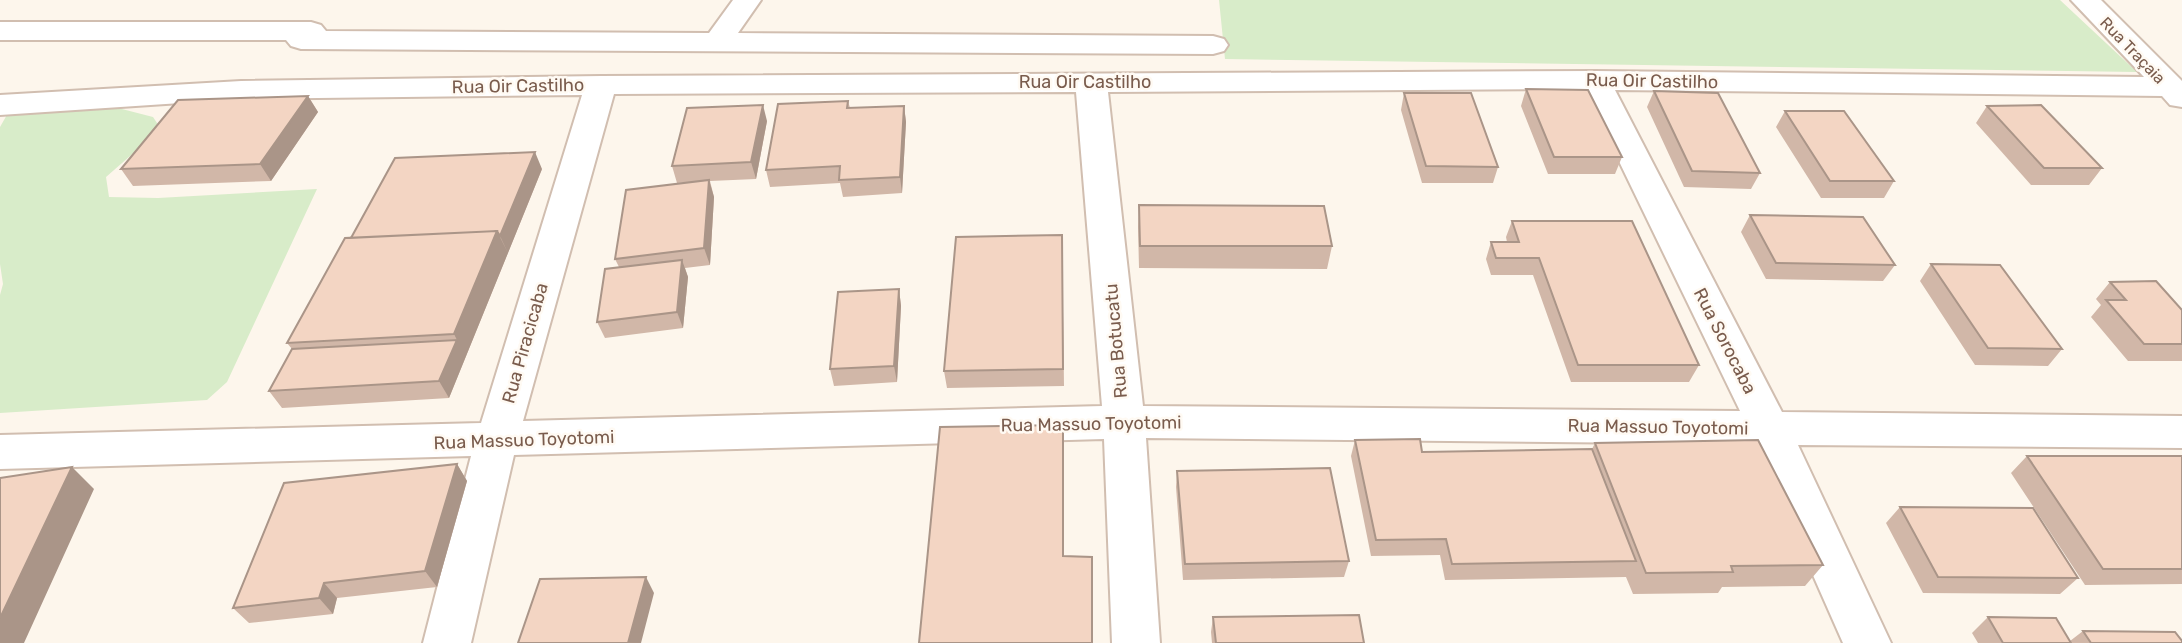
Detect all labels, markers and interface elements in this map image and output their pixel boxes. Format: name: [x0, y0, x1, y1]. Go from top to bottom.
street label: Rua Traçaia: [2096, 13, 2169, 88]
street label: Rua Oir Castilho: [1586, 69, 1718, 93]
street label: Rua Oir Castilho: [1019, 71, 1151, 93]
street label: Rua Oir Castilho: [452, 74, 584, 98]
street label: Rua Piracicaba: [497, 280, 553, 406]
street label: Rua Botucatu: [1100, 283, 1132, 399]
street label: Rua Sorocaba: [1689, 284, 1761, 398]
street label: Rua Massuo Toyotomi: [1000, 411, 1182, 437]
street label: Rua Massuo Toyotomi: [1567, 414, 1749, 440]
street label: Rua Massuo Toyotomi: [433, 426, 615, 454]

